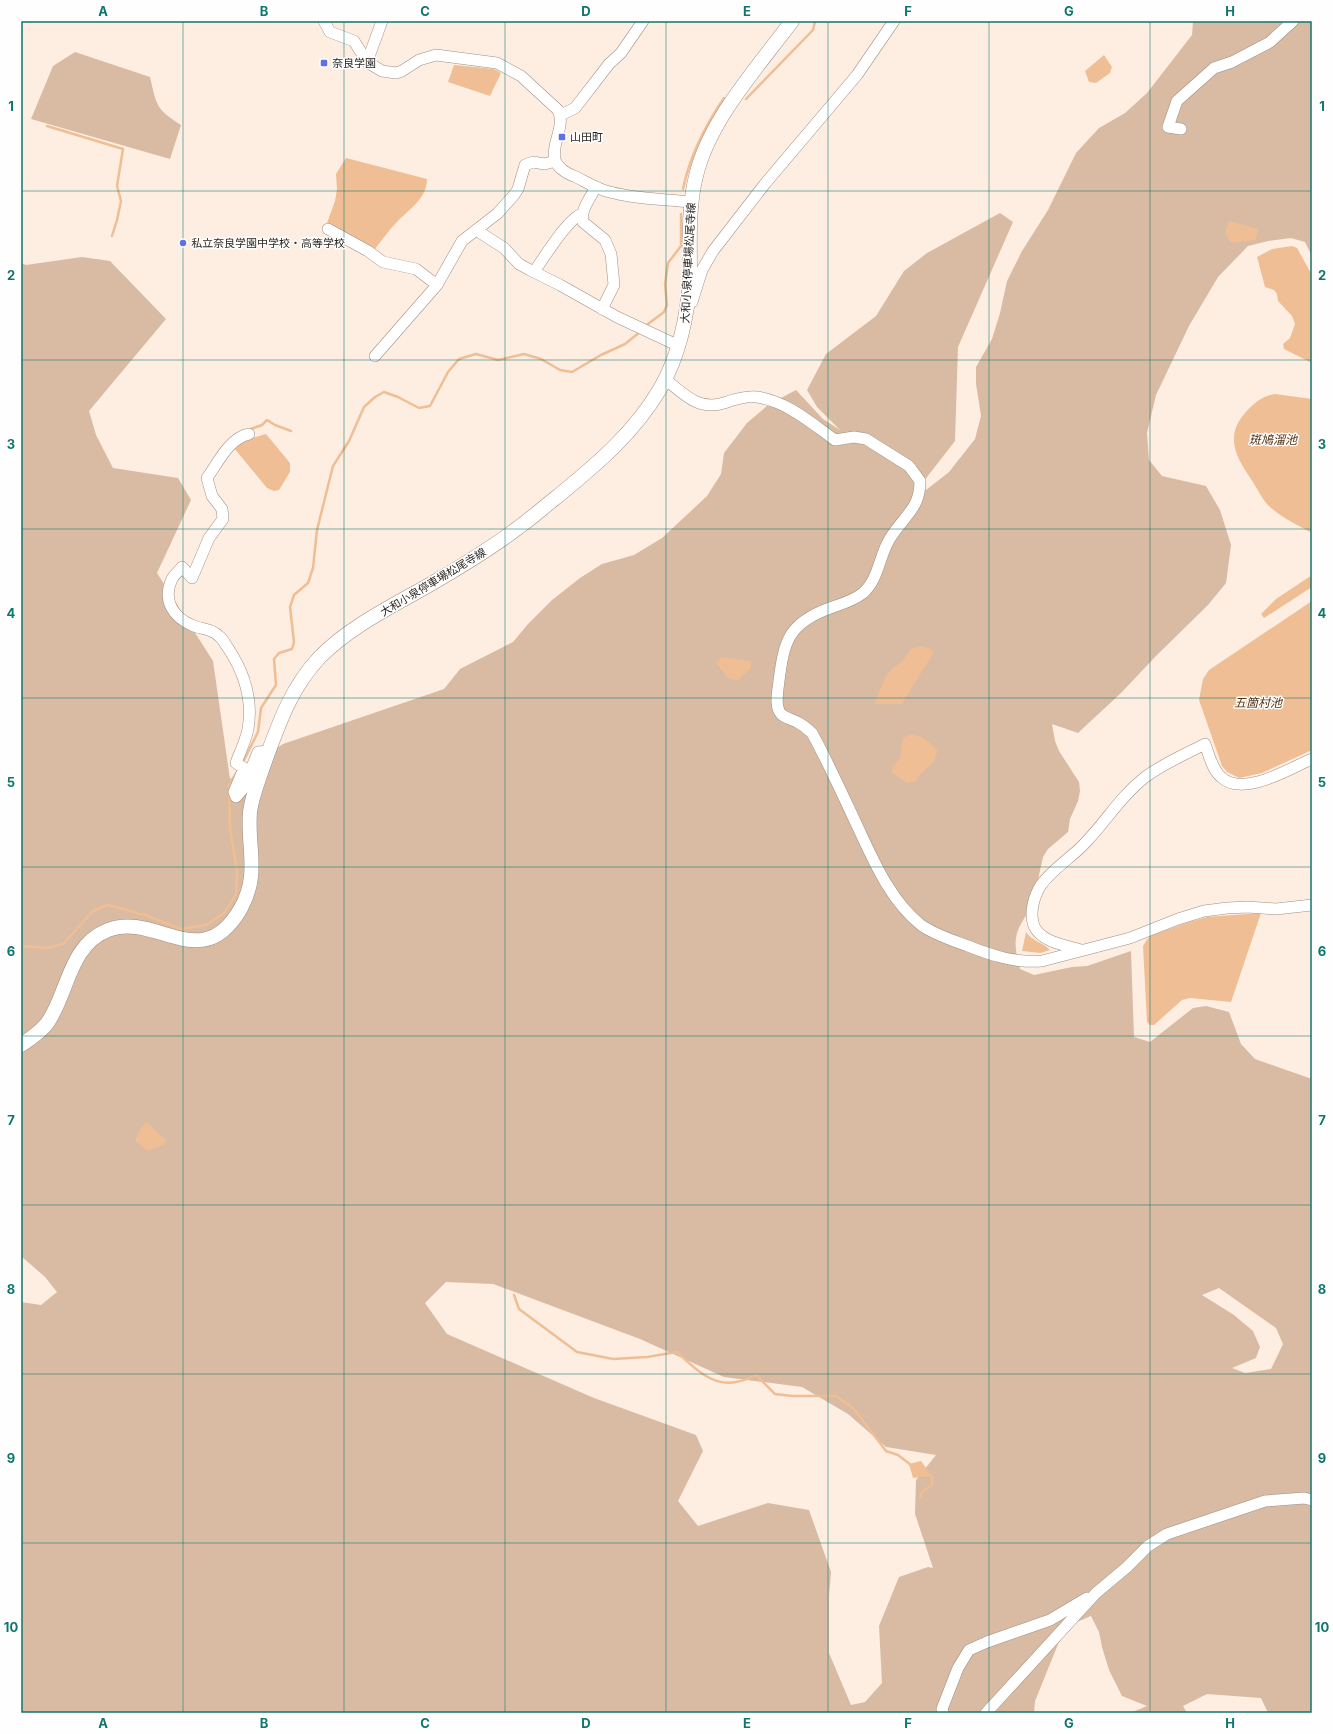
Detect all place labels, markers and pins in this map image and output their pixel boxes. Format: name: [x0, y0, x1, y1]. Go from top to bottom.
place label: 奈良学園: [332, 56, 376, 70]
marker: 奈良学園: [319, 58, 329, 68]
place label: 山田町: [570, 130, 603, 144]
marker: 山田町: [557, 132, 567, 142]
place label: 私立奈良学園中学校・高等学校: [191, 236, 345, 250]
marker: 私立奈良学園中学校・高等学校: [178, 238, 188, 248]

